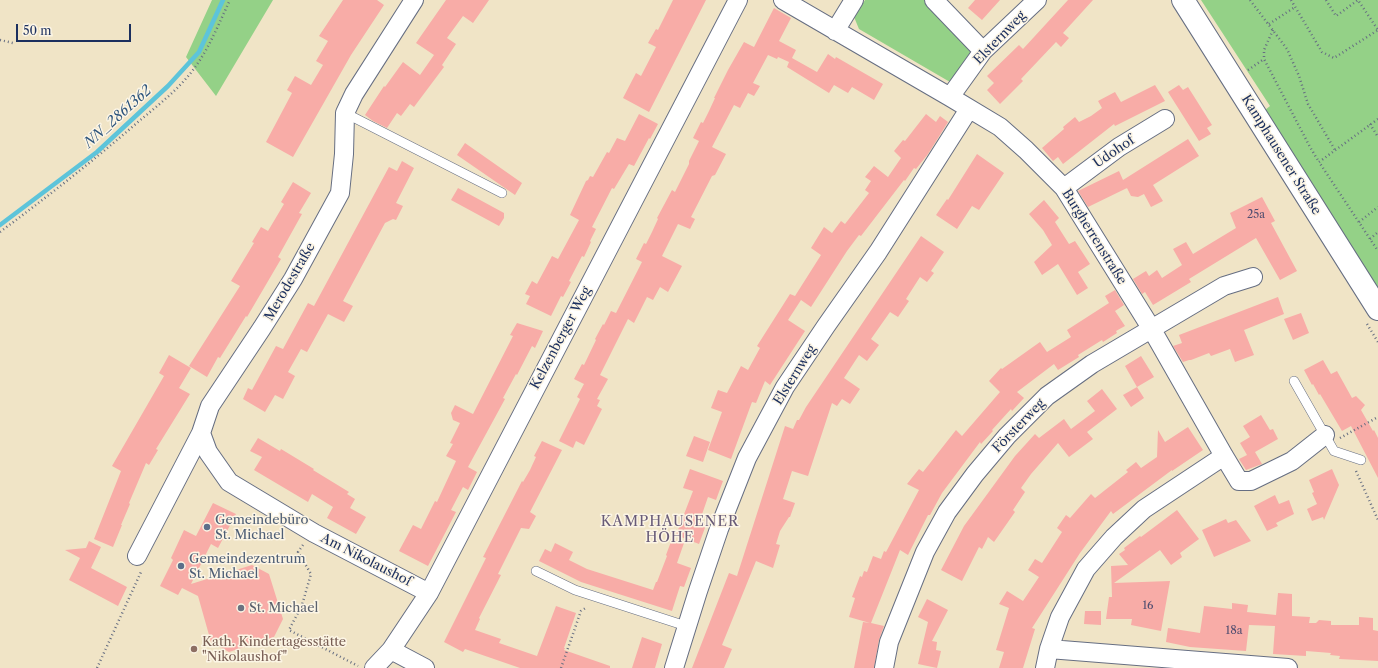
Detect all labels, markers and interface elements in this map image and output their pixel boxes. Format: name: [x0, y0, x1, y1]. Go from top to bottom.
street label: Elsternweg: [971, 8, 1029, 68]
scale bar: [18, 16, 133, 42]
text: 50 m: [23, 23, 52, 38]
water label: NN_2861362: [81, 82, 155, 152]
street label: Kamphausener Straße: [1238, 92, 1324, 218]
street label: Udohof: [1090, 133, 1138, 171]
street label: Burgherrenstraße: [1058, 186, 1130, 288]
house number: 25a: [1247, 208, 1265, 222]
street label: Merodestraße: [261, 240, 319, 324]
street label: Kelzenberger Weg: [527, 284, 595, 392]
street label: Elsternweg: [770, 342, 820, 408]
street label: Försterweg: [989, 396, 1049, 456]
place label: Gemeindebüro St. Michael: [215, 512, 308, 543]
district label: KAMPHAUSENER HÖHE: [601, 514, 739, 546]
marker: Gemeindebüro St. Michael: [202, 522, 212, 532]
street label: Am Nikolaushof: [318, 530, 414, 590]
place label: Gemeindezentrum St. Michael: [189, 551, 306, 582]
marker: Gemeindezentrum St. Michael: [176, 561, 186, 571]
house number: 16: [1142, 599, 1154, 613]
place label: St. Michael: [249, 600, 318, 616]
marker: St. Michael: [236, 603, 246, 613]
house number: 18a: [1226, 624, 1242, 638]
place label: Kath. Kindertagesstätte "Nikolaushof": [202, 634, 346, 665]
marker: Kath. Kindertagesstätte "Nikolaushof": [189, 644, 199, 654]

